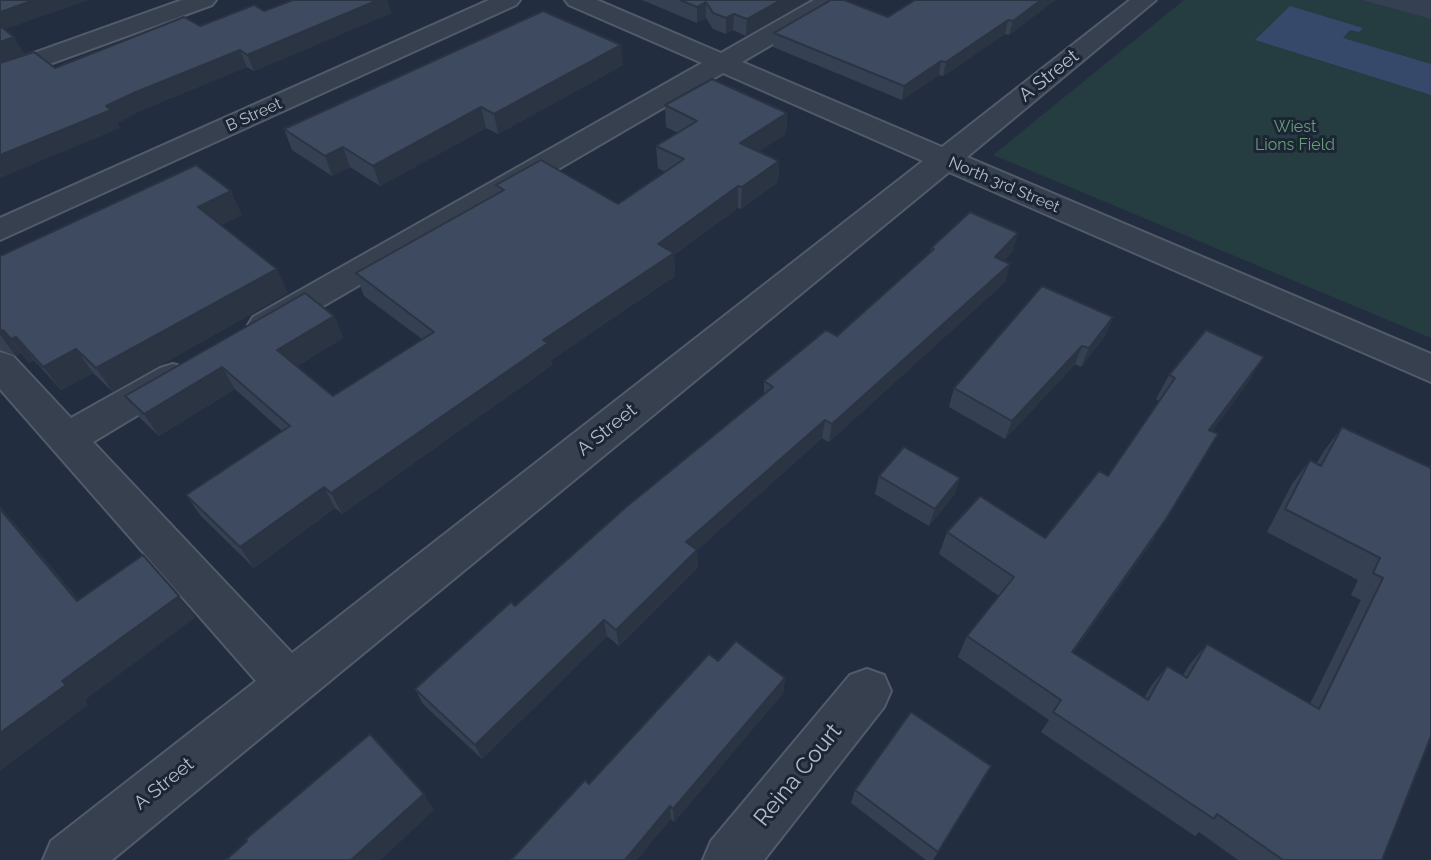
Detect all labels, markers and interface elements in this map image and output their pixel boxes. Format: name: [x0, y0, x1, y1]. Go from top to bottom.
street label: A Street: [1014, 45, 1084, 107]
street label: B Street: [223, 94, 285, 136]
park label: Wiest Lions Field: [1255, 117, 1335, 155]
street label: North 3rd Street: [946, 153, 1062, 217]
street label: A Street: [572, 399, 642, 461]
street label: Reina Court: [748, 718, 848, 832]
street label: A Street: [129, 753, 199, 815]

